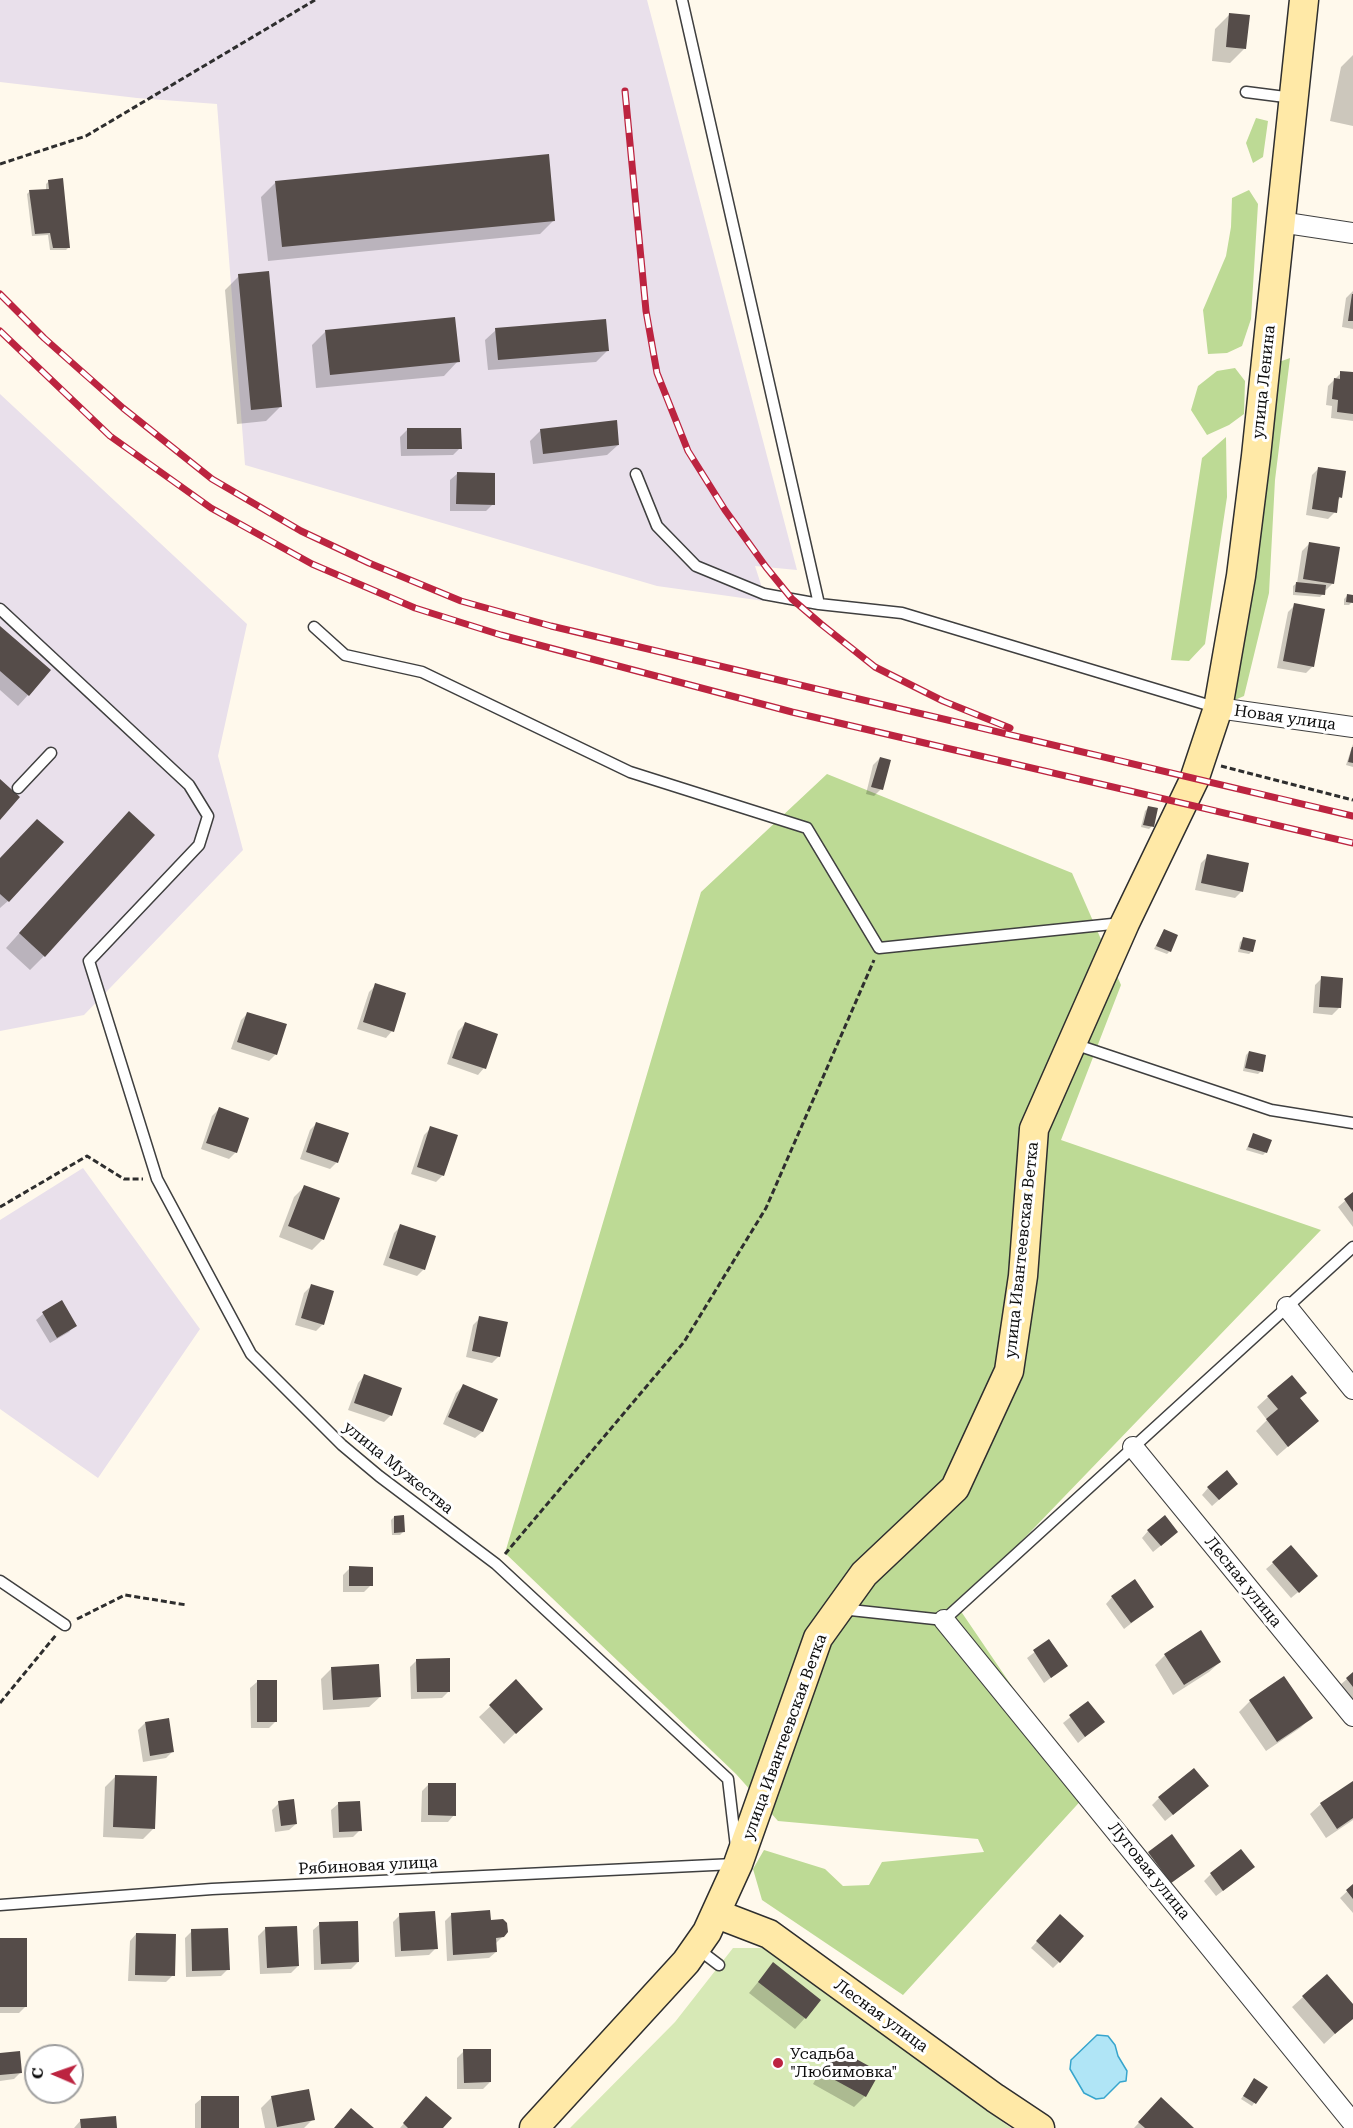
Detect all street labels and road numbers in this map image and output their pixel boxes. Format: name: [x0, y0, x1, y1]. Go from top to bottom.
street label: улица Ленина: [1248, 324, 1280, 440]
street label: Новая улица: [1233, 701, 1337, 735]
street label: улица Ивантеевская Ветка: [1001, 1141, 1043, 1359]
street label: улица Мужества: [339, 1418, 457, 1518]
street label: Лесная улица: [1200, 1533, 1286, 1631]
street label: улица Ивантеевская Ветка: [739, 1631, 831, 1843]
street label: Луговая улица: [1104, 1818, 1194, 1924]
street label: Рябиновая улица: [298, 1853, 438, 1879]
street label: Лесная улица: [830, 1975, 932, 2057]

